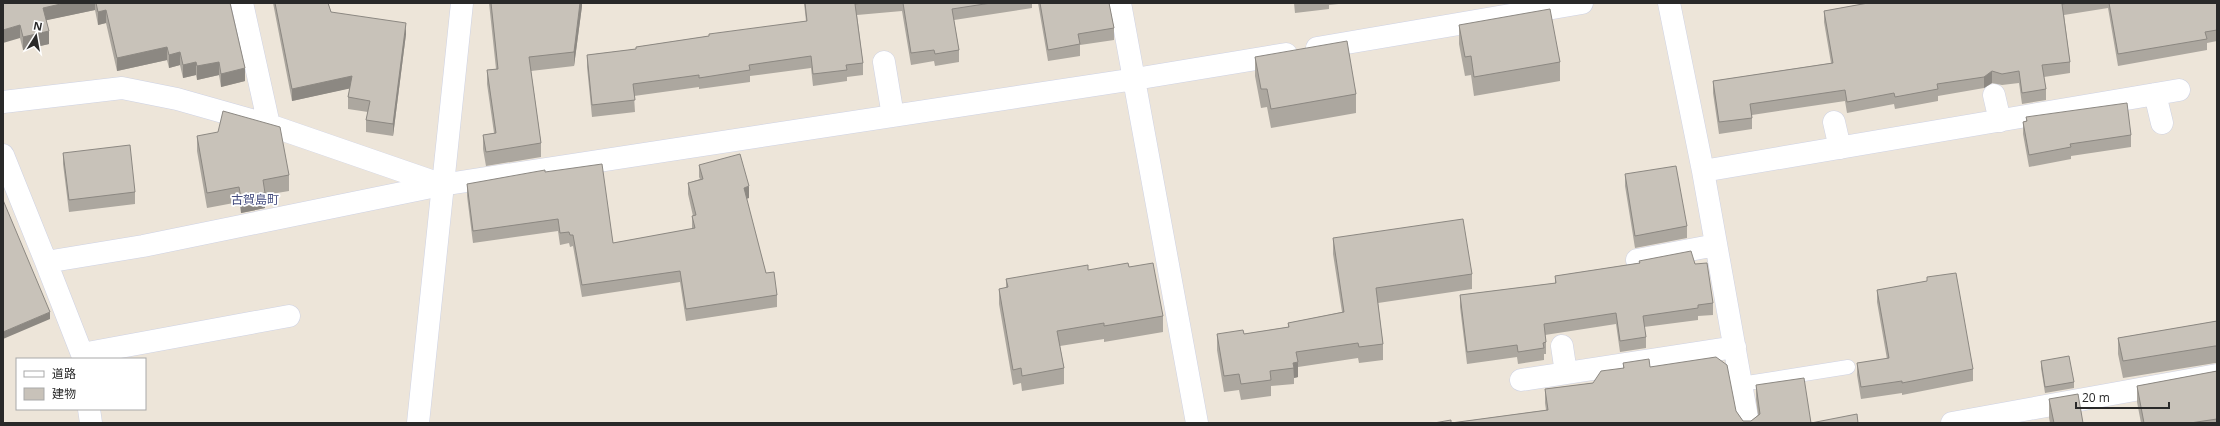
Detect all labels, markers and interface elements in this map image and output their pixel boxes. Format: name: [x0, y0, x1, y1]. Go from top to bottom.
north arrow: [16, 16, 56, 56]
text: N: [32, 17, 44, 34]
district label: 古賀島町: [231, 191, 279, 208]
legend: [16, 358, 146, 410]
text: 道路: [52, 365, 76, 382]
scale bar: [2076, 384, 2169, 410]
text: 建物: [52, 385, 76, 402]
text: 20 m: [2082, 389, 2110, 406]

